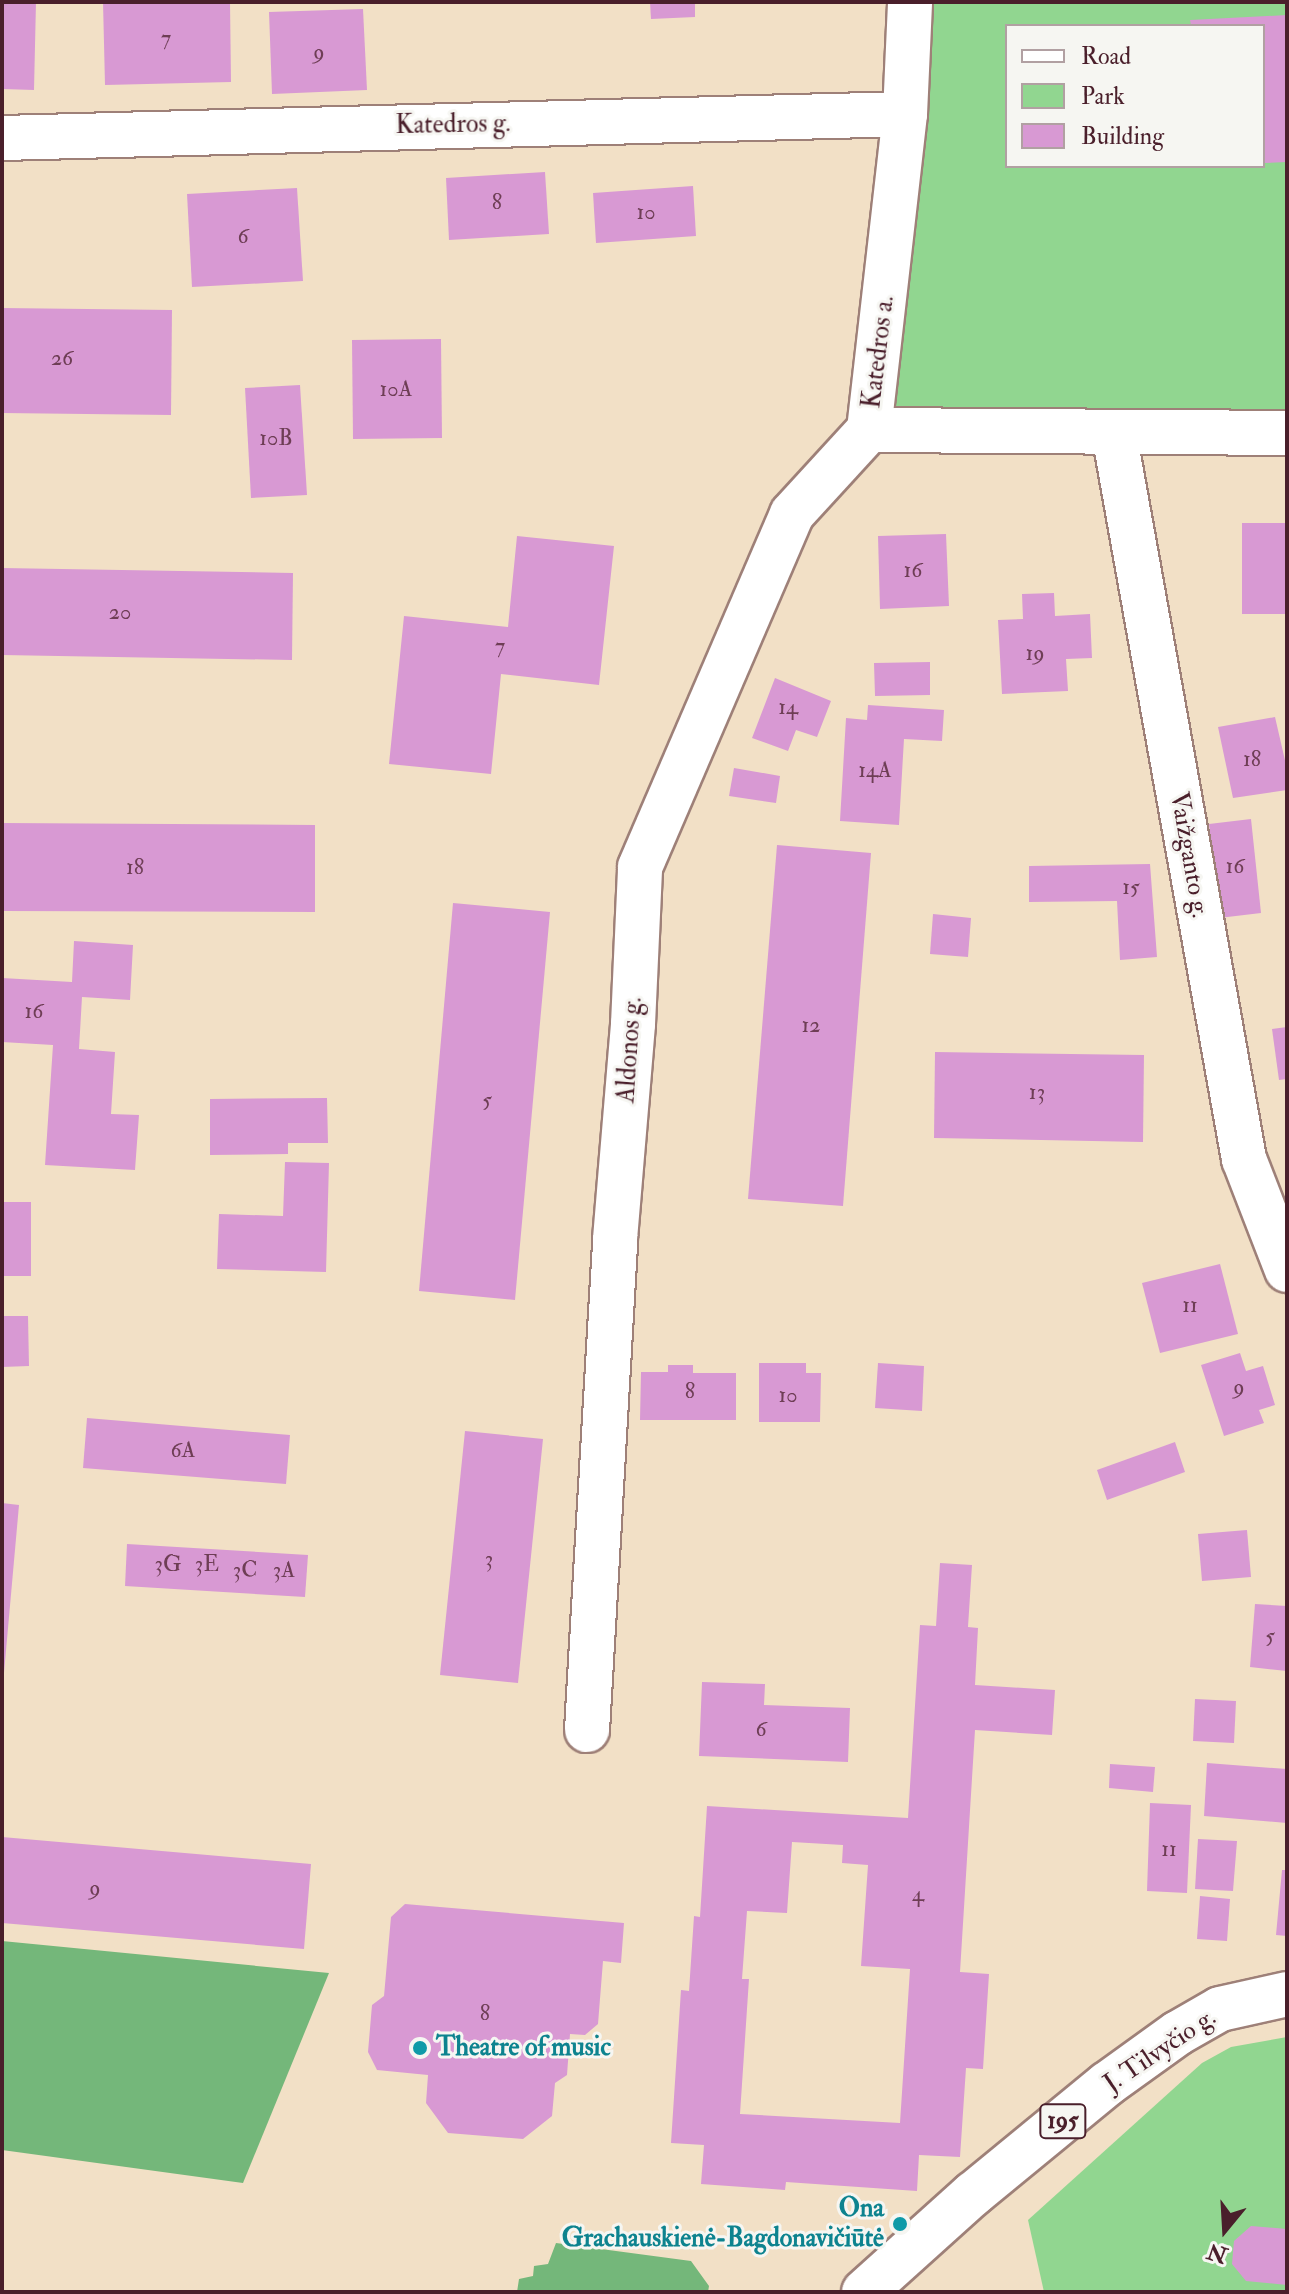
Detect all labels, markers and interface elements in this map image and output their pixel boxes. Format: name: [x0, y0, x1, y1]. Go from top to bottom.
legend: [1005, 24, 1265, 168]
house number: 7: [161, 26, 171, 52]
house number: 9: [313, 40, 325, 66]
text: Road: [1081, 41, 1131, 72]
text: Park: [1081, 81, 1125, 112]
street label: Katedros g.: [395, 108, 511, 142]
text: Building: [1081, 121, 1164, 152]
house number: 8: [492, 190, 502, 216]
house number: 10: [636, 200, 656, 226]
house number: 6: [237, 224, 249, 250]
street label: Katedros a.: [857, 294, 901, 410]
house number: 26: [51, 346, 73, 372]
house number: 10A: [380, 377, 412, 403]
house number: 10B: [259, 426, 293, 452]
house number: 16: [904, 558, 922, 584]
house number: 20: [109, 600, 131, 626]
house number: 7: [495, 634, 505, 660]
house number: 19: [1025, 641, 1045, 667]
house number: 14: [778, 695, 798, 721]
house number: 18: [1243, 747, 1261, 773]
house number: 14A: [858, 758, 892, 784]
street label: Vaižganto g.: [1163, 790, 1215, 920]
house number: 16: [1226, 854, 1244, 880]
house number: 18: [126, 855, 144, 881]
house number: 15: [1122, 875, 1140, 901]
street label: Aldonos g.: [611, 996, 649, 1104]
house number: 16: [25, 999, 43, 1025]
house number: 12: [801, 1013, 821, 1039]
house number: 13: [1029, 1080, 1045, 1106]
house number: 5: [482, 1088, 492, 1114]
house number: 11: [1182, 1293, 1198, 1319]
house number: 9: [1233, 1375, 1245, 1401]
house number: 8: [685, 1379, 695, 1405]
house number: 10: [778, 1383, 798, 1409]
house number: 6A: [170, 1438, 196, 1464]
house number: 3: [485, 1547, 493, 1573]
house number: 3G: [155, 1552, 181, 1578]
house number: 3E: [195, 1552, 219, 1578]
house number: 3C: [233, 1558, 257, 1584]
house number: 3A: [273, 1558, 295, 1584]
house number: 5: [1265, 1624, 1275, 1650]
house number: 6: [755, 1717, 767, 1743]
house number: 11: [1161, 1837, 1177, 1863]
house number: 9: [89, 1876, 101, 1902]
house number: 4: [912, 1882, 924, 1908]
house number: 8: [480, 2001, 490, 2027]
street label: J. Tilvyčio g.: [1098, 2002, 1222, 2100]
place label: Theatre of music: [436, 2032, 611, 2064]
marker: Theatre of music: [411, 2039, 429, 2057]
road number: 195: [1039, 2101, 1087, 2141]
north arrow: [1185, 2190, 1265, 2270]
place label: Ona Grachauskienė-Bagdonavičiūtė: [562, 2193, 884, 2254]
marker: Ona Grachauskienė-Bagdonavičiūtė: [891, 2215, 909, 2233]
text: N: [1204, 2236, 1231, 2269]

